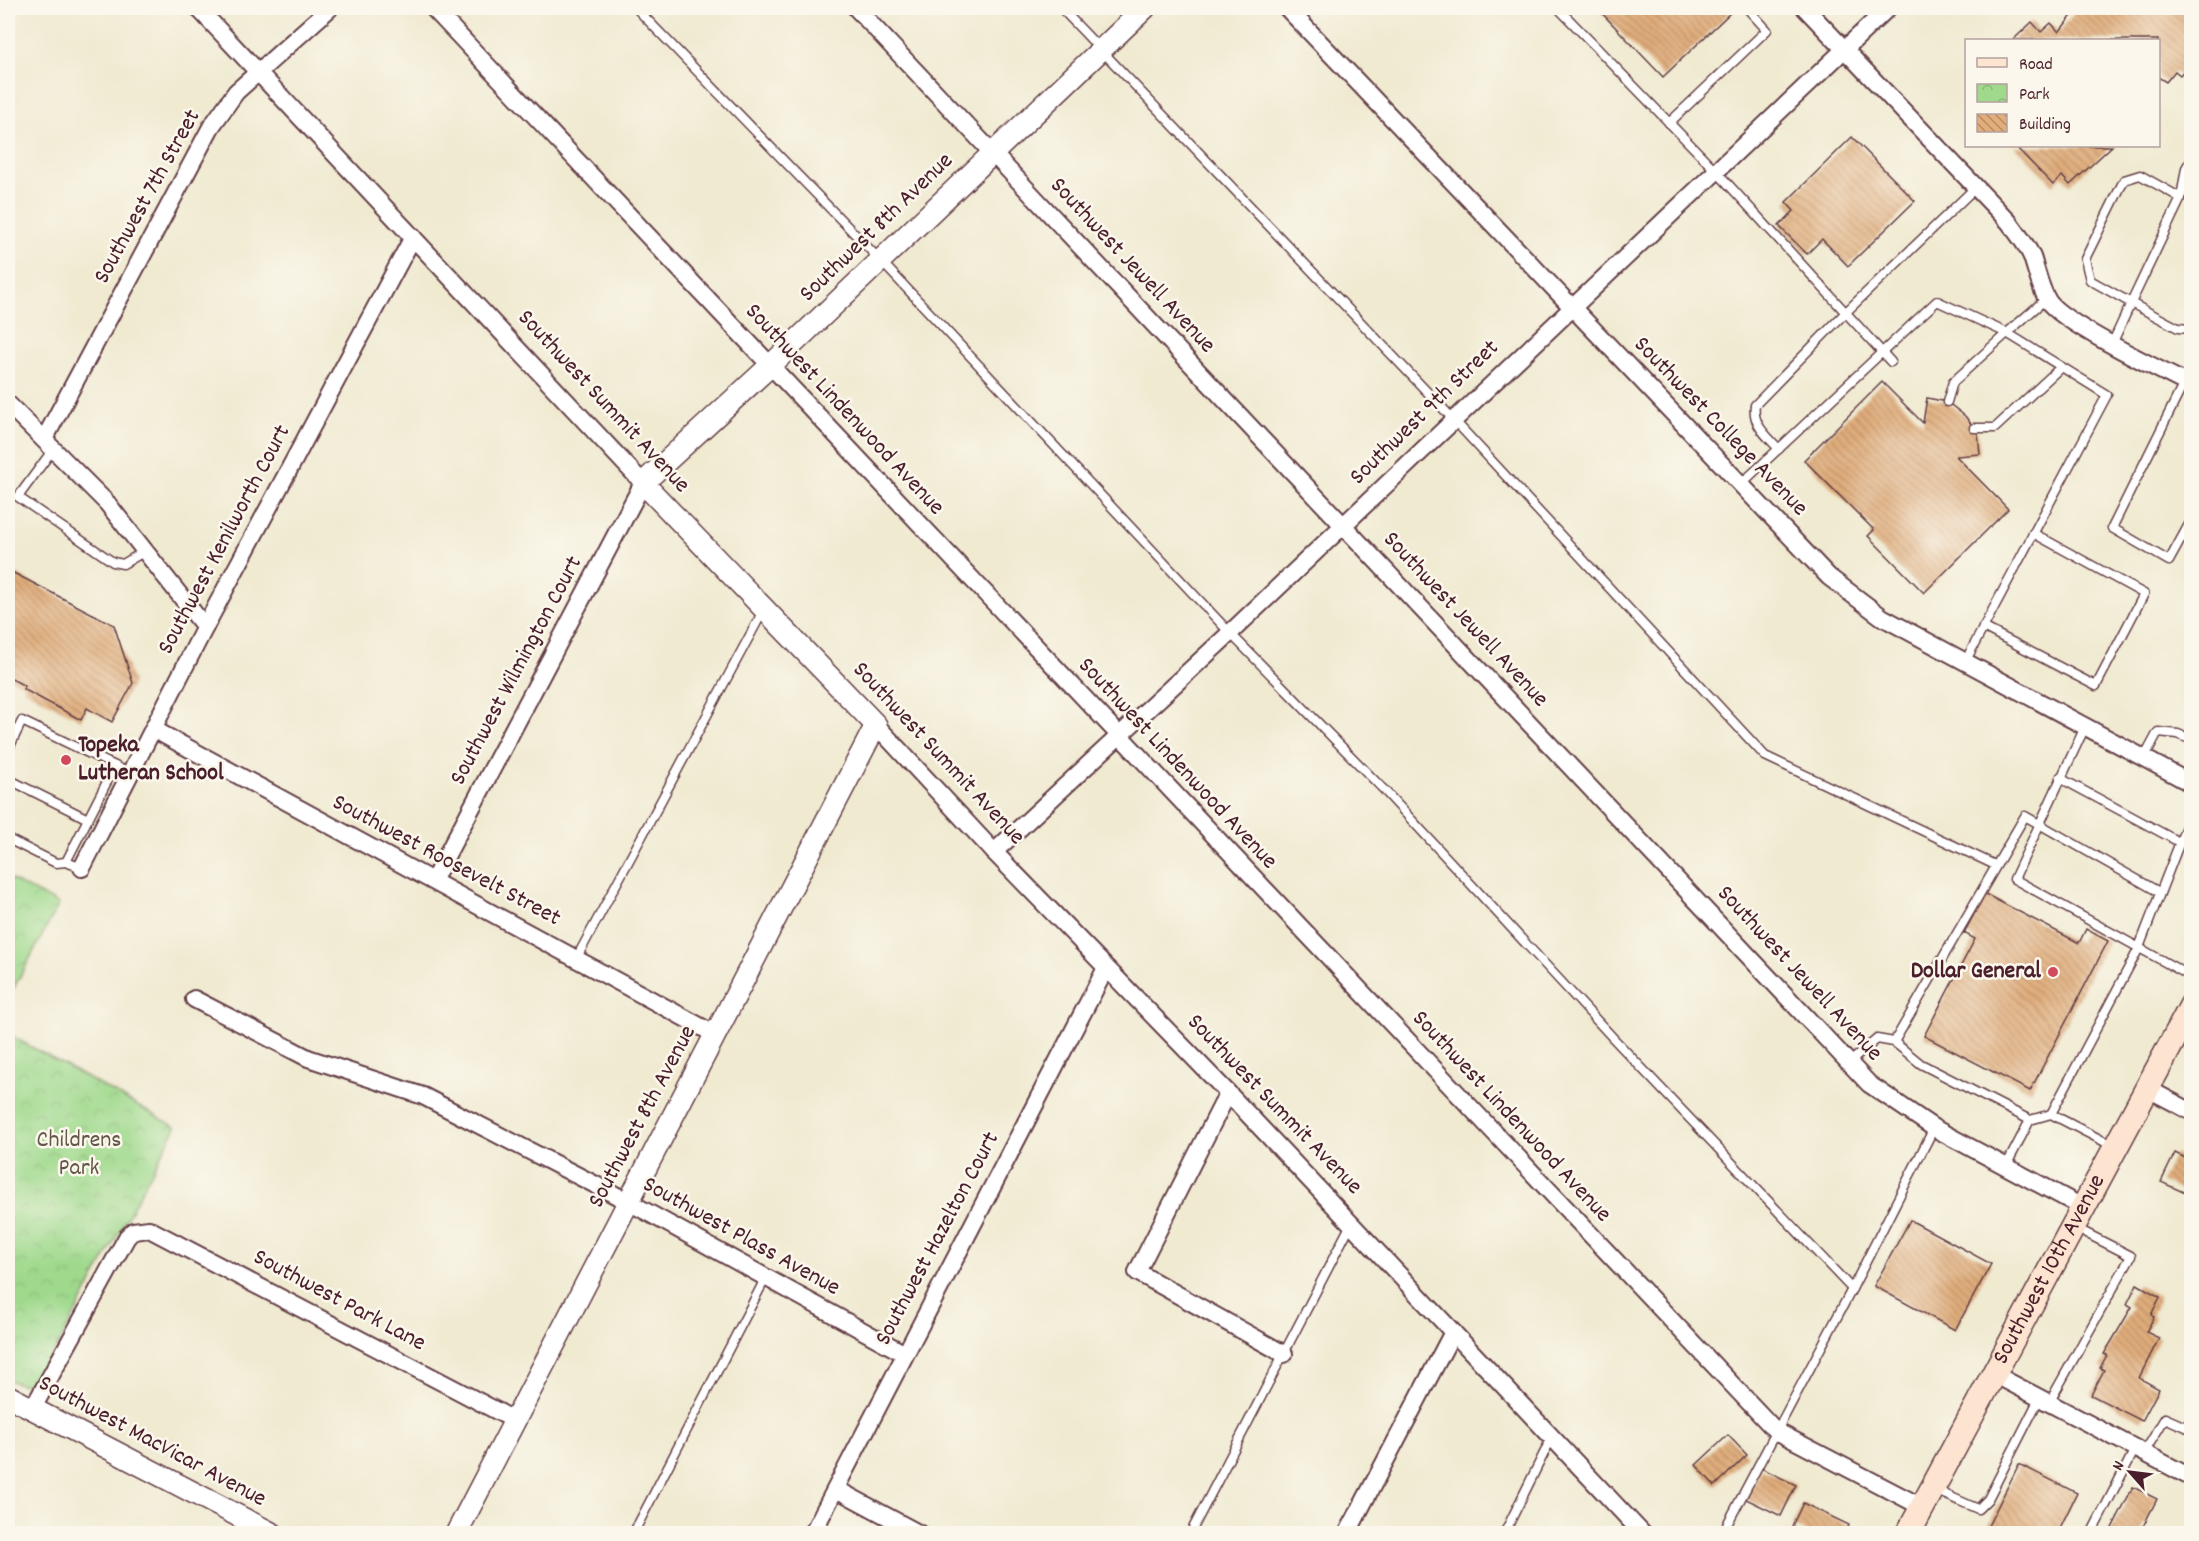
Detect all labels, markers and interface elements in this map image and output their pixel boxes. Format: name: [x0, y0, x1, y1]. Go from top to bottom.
legend: [1965, 39, 2160, 147]
text: Road: [2019, 53, 2053, 78]
text: Park: [2019, 83, 2050, 108]
street label: Southwest 7th Street: [86, 103, 210, 290]
text: Building: [2019, 113, 2071, 138]
street label: Southwest 8th Avenue: [792, 145, 962, 311]
street label: Southwest Jewell Avenue: [1041, 170, 1223, 362]
street label: Southwest Lindenwood Avenue: [736, 296, 952, 524]
street label: Southwest Summit Avenue: [509, 303, 697, 501]
street label: Southwest College Avenue: [1625, 329, 1815, 525]
street label: Southwest 9th Street: [1342, 332, 1508, 494]
street label: Southwest Kenilworth Court: [150, 419, 300, 661]
street label: Southwest Jewell Avenue: [1374, 524, 1556, 716]
street label: Southwest Wilmington Court: [442, 550, 592, 792]
street label: Southwest Lindenwood Avenue: [1069, 650, 1285, 878]
street label: Southwest Summit Avenue: [844, 655, 1032, 853]
place label: Topeka Lutheran School: [78, 729, 224, 791]
marker: Topeka Lutheran School: [59, 753, 73, 767]
street label: Southwest Roosevelt Street: [326, 786, 567, 936]
street label: Southwest Jewell Avenue: [1708, 878, 1890, 1070]
place label: Dollar General: [1911, 955, 2041, 989]
marker: Dollar General: [2046, 965, 2060, 979]
street label: Southwest Lindenwood Avenue: [1403, 1003, 1619, 1231]
street label: Southwest Summit Avenue: [1178, 1007, 1370, 1203]
street label: Southwest 8th Avenue: [580, 1020, 706, 1214]
park label: Childrens Park: [37, 1124, 121, 1186]
street label: Southwest Hazelton Court: [867, 1126, 1009, 1352]
street label: Southwest Plass Avenue: [636, 1169, 846, 1305]
street label: Southwest 10th Avenue: [1985, 1169, 2115, 1371]
street label: Southwest Park Lane: [247, 1241, 431, 1361]
street label: Southwest MacVicar Avenue: [32, 1367, 272, 1517]
north arrow: [2100, 1442, 2160, 1502]
text: N: [2107, 1457, 2131, 1475]

